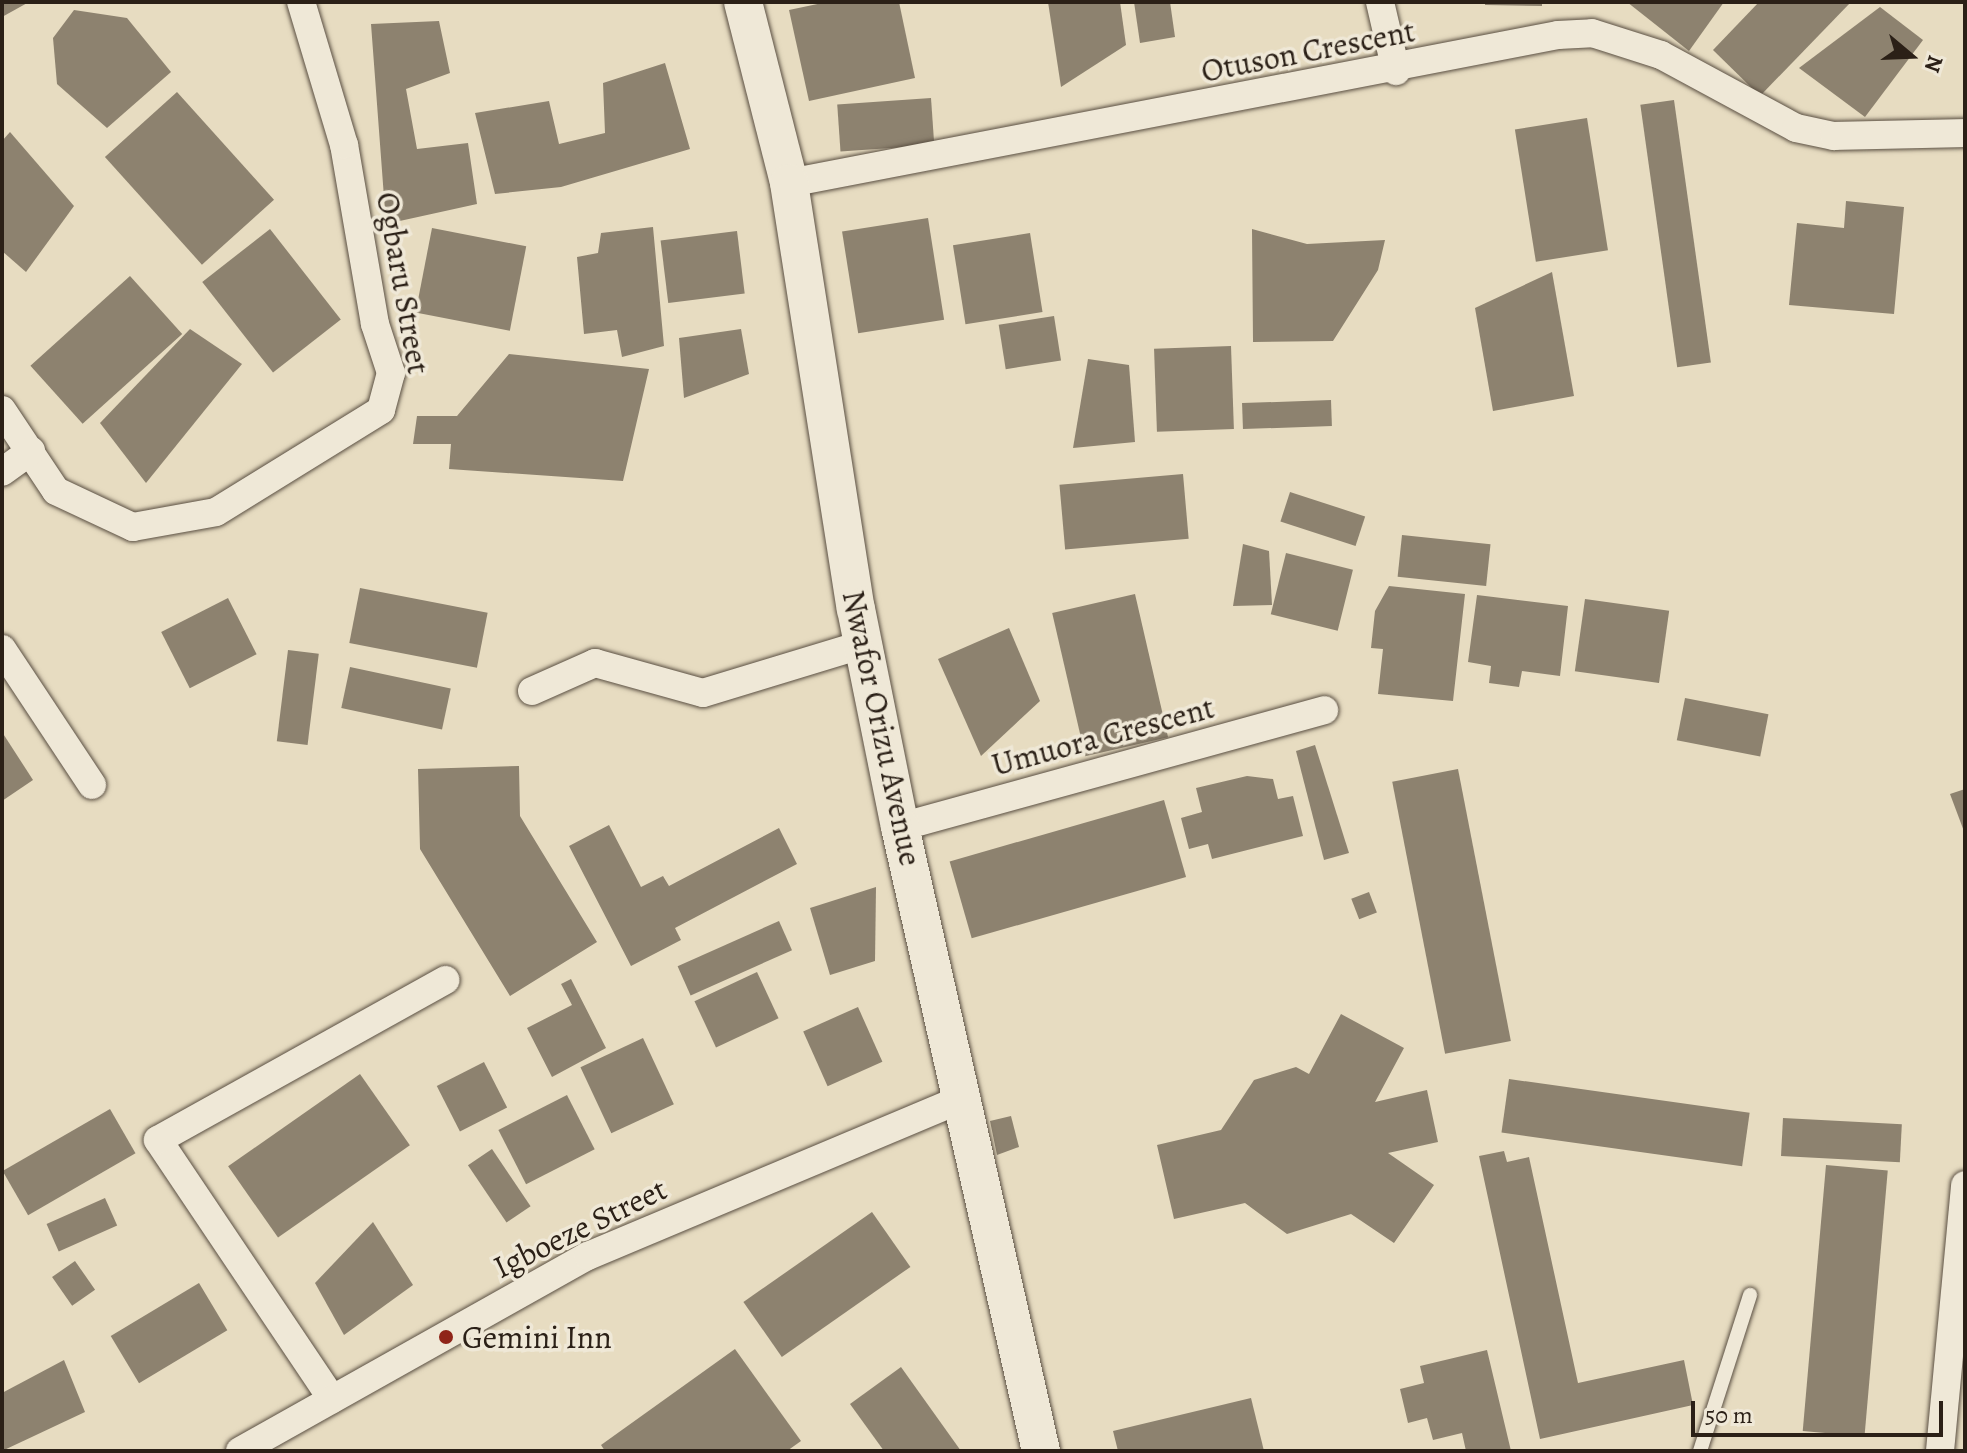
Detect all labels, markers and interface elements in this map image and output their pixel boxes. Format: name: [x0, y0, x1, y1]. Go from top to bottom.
street label: Otuson Crescent: [1198, 11, 1418, 91]
north arrow: [1871, 16, 1951, 96]
text: N: [1917, 51, 1950, 76]
street label: Ogbaru Street: [368, 189, 438, 377]
street label: Nwafor Orizu Avenue: [834, 587, 930, 869]
street label: Umuora Crescent: [988, 688, 1218, 784]
street label: Igboeze Street: [487, 1170, 673, 1286]
place label: Gemini Inn: [462, 1318, 612, 1356]
marker: Gemini Inn: [437, 1328, 455, 1346]
scale bar: [1695, 1385, 1947, 1435]
text: 50 m: [1705, 1399, 1753, 1431]

